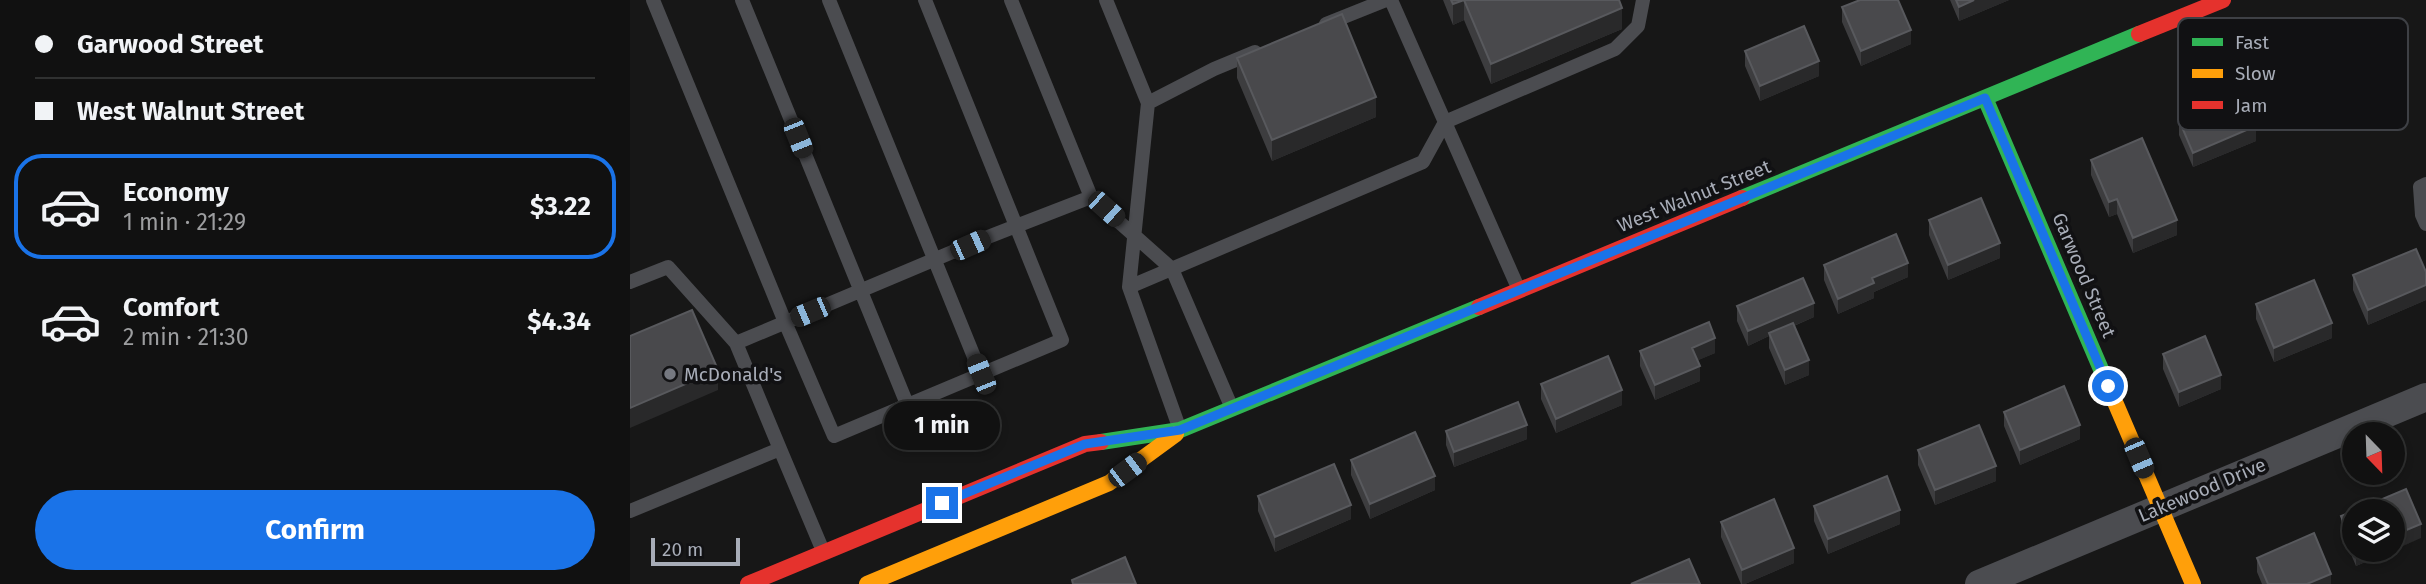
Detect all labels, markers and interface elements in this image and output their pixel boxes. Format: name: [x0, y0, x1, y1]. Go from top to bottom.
legend: [2178, 18, 2408, 130]
text: Garwood Street: [77, 29, 263, 60]
text: Fast: [2235, 31, 2269, 54]
text: Slow: [2235, 62, 2276, 85]
text: Jam: [2235, 94, 2267, 117]
text: West Walnut Street: [77, 96, 304, 127]
car: [781, 115, 816, 161]
street label: West Walnut Street: [1614, 155, 1774, 237]
icon: car: [39, 175, 102, 238]
text: Economy: [123, 177, 229, 208]
car: [1084, 187, 1129, 231]
text: $3.22: [530, 191, 591, 222]
text: 1 min · 21:29: [123, 208, 246, 236]
street label: Garwood Street: [2047, 209, 2121, 341]
car: [947, 227, 994, 263]
icon: car: [39, 290, 102, 353]
text: Comfort: [123, 292, 219, 323]
car: [787, 294, 834, 330]
text: $4.34: [527, 306, 591, 337]
text: 2 min · 21:30: [123, 323, 249, 351]
car: [964, 351, 999, 397]
place label: McDonald's: [684, 363, 782, 386]
marker: McDonald's: [662, 366, 678, 382]
route start: [2092, 370, 2124, 402]
callout: 1 min: [884, 402, 1000, 450]
text: 1 min: [914, 411, 970, 439]
north arrow: [2342, 422, 2404, 485]
map controls: [2342, 422, 2405, 562]
car: [2122, 435, 2157, 481]
car: [1104, 449, 1151, 491]
street label: Lakewood Drive: [2135, 453, 2269, 527]
route end: [926, 487, 958, 519]
button: Confirm: [35, 490, 595, 570]
button: layers: [2342, 499, 2405, 562]
scale bar: [651, 535, 740, 567]
text: 20 m: [662, 538, 703, 561]

